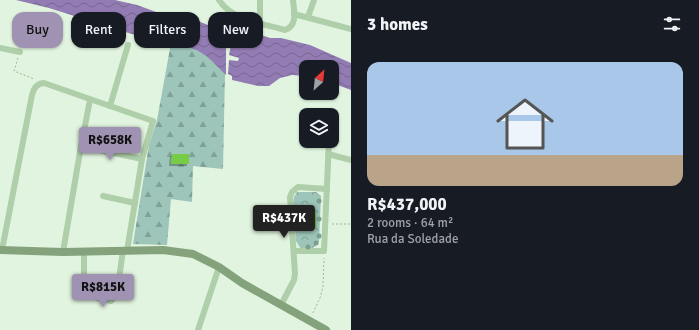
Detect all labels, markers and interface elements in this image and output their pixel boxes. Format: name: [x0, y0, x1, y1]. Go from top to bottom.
chip: Buy: [12, 12, 63, 48]
chip: Rent: [71, 12, 126, 48]
chip: Filters: [134, 12, 200, 48]
chip: New: [208, 12, 263, 48]
icon: filters: [661, 13, 683, 35]
text: 3 homes: [367, 14, 428, 35]
north arrow: [299, 60, 339, 100]
map controls: [299, 60, 339, 148]
icon: home: [489, 88, 561, 160]
button: layers: [299, 108, 339, 148]
pin: R$658K: [77, 127, 143, 161]
text: R$658K: [88, 132, 132, 148]
text: R$437,000: [367, 194, 447, 215]
pin: R$437K: [251, 205, 317, 239]
text: R$437K: [262, 210, 306, 226]
text: 2 rooms · 64 m²: [367, 215, 453, 231]
text: Rua da Soledade: [367, 231, 458, 247]
pin: R$815K: [70, 274, 136, 308]
text: R$815K: [81, 279, 125, 295]

